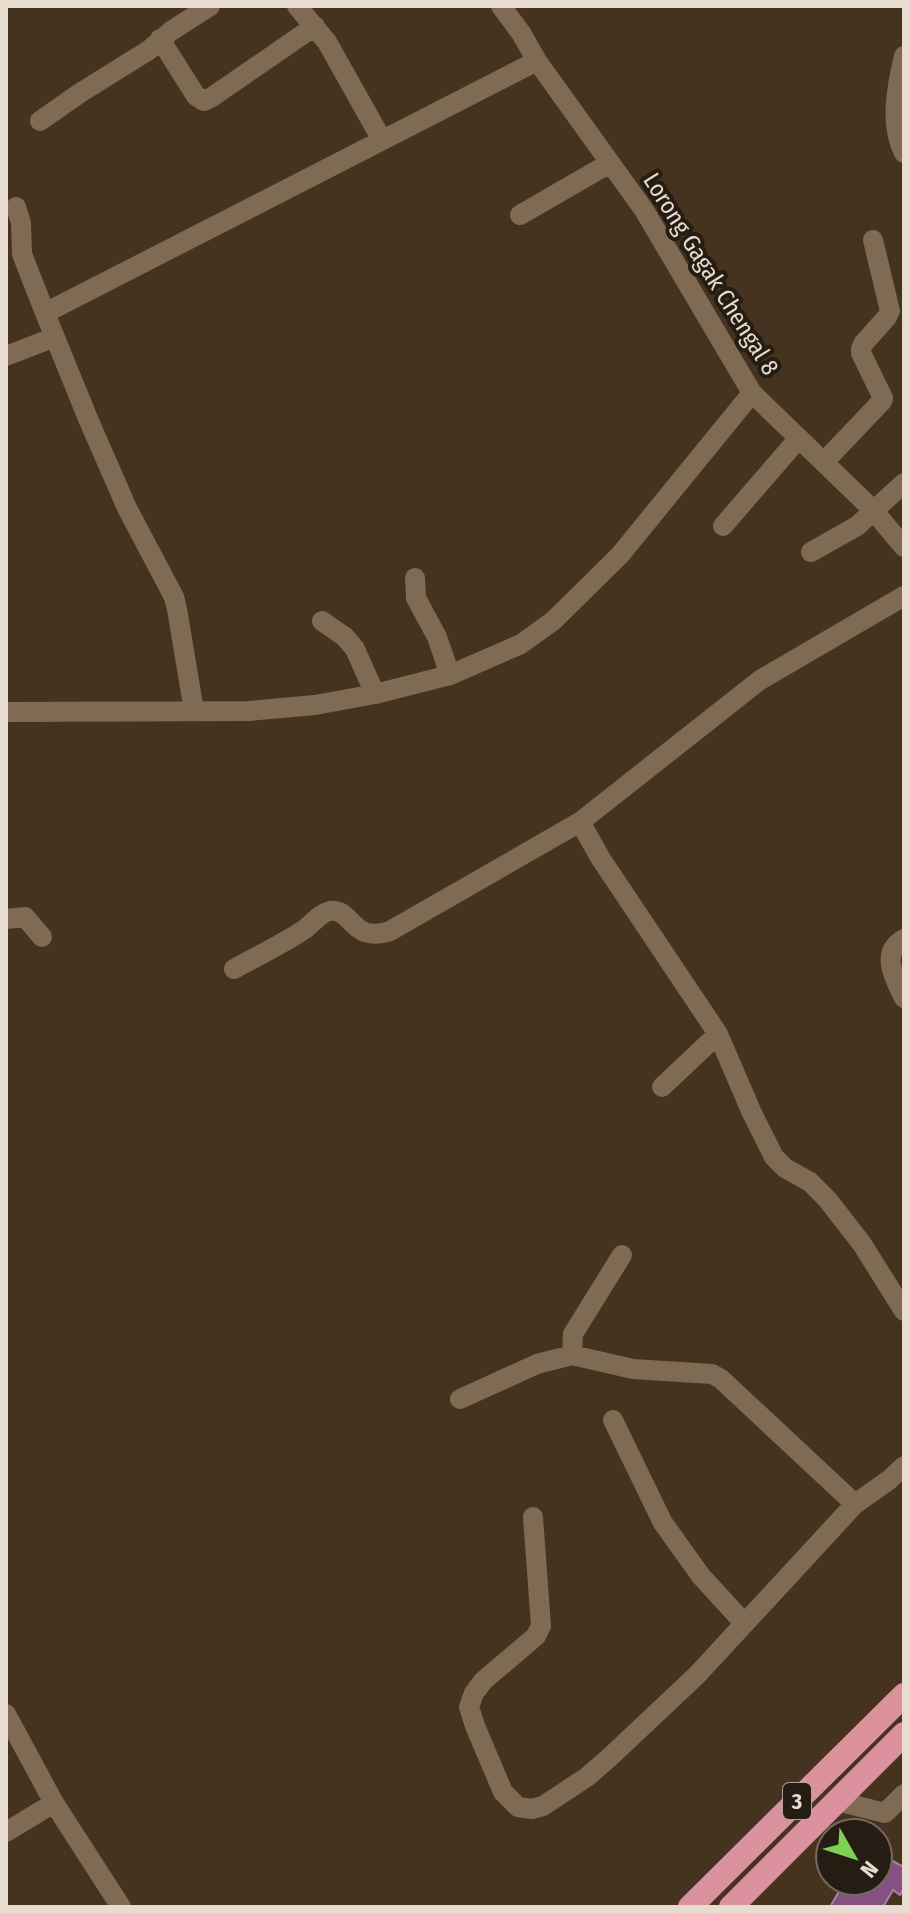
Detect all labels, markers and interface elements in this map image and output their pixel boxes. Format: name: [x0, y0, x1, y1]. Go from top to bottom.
street label: Lorong Gagak Chengal 8: [637, 168, 785, 380]
road number: 3: [783, 1783, 811, 1819]
north arrow: [814, 1817, 894, 1897]
text: N: [855, 1856, 884, 1883]

